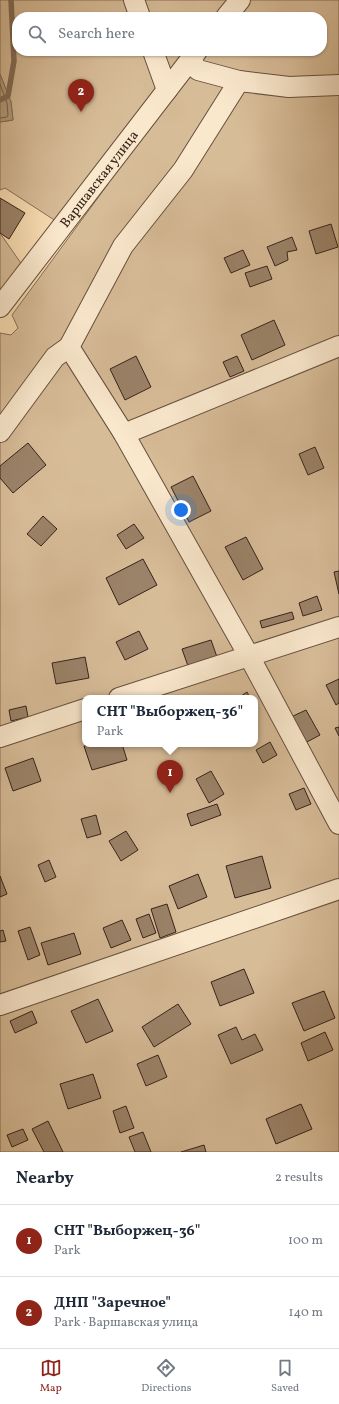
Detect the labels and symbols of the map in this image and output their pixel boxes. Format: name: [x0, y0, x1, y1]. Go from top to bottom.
pin: 2: [68, 79, 94, 112]
street label: Варшавская улица: [56, 127, 144, 232]
your location: [171, 500, 191, 520]
pin: 1: [157, 760, 183, 793]

